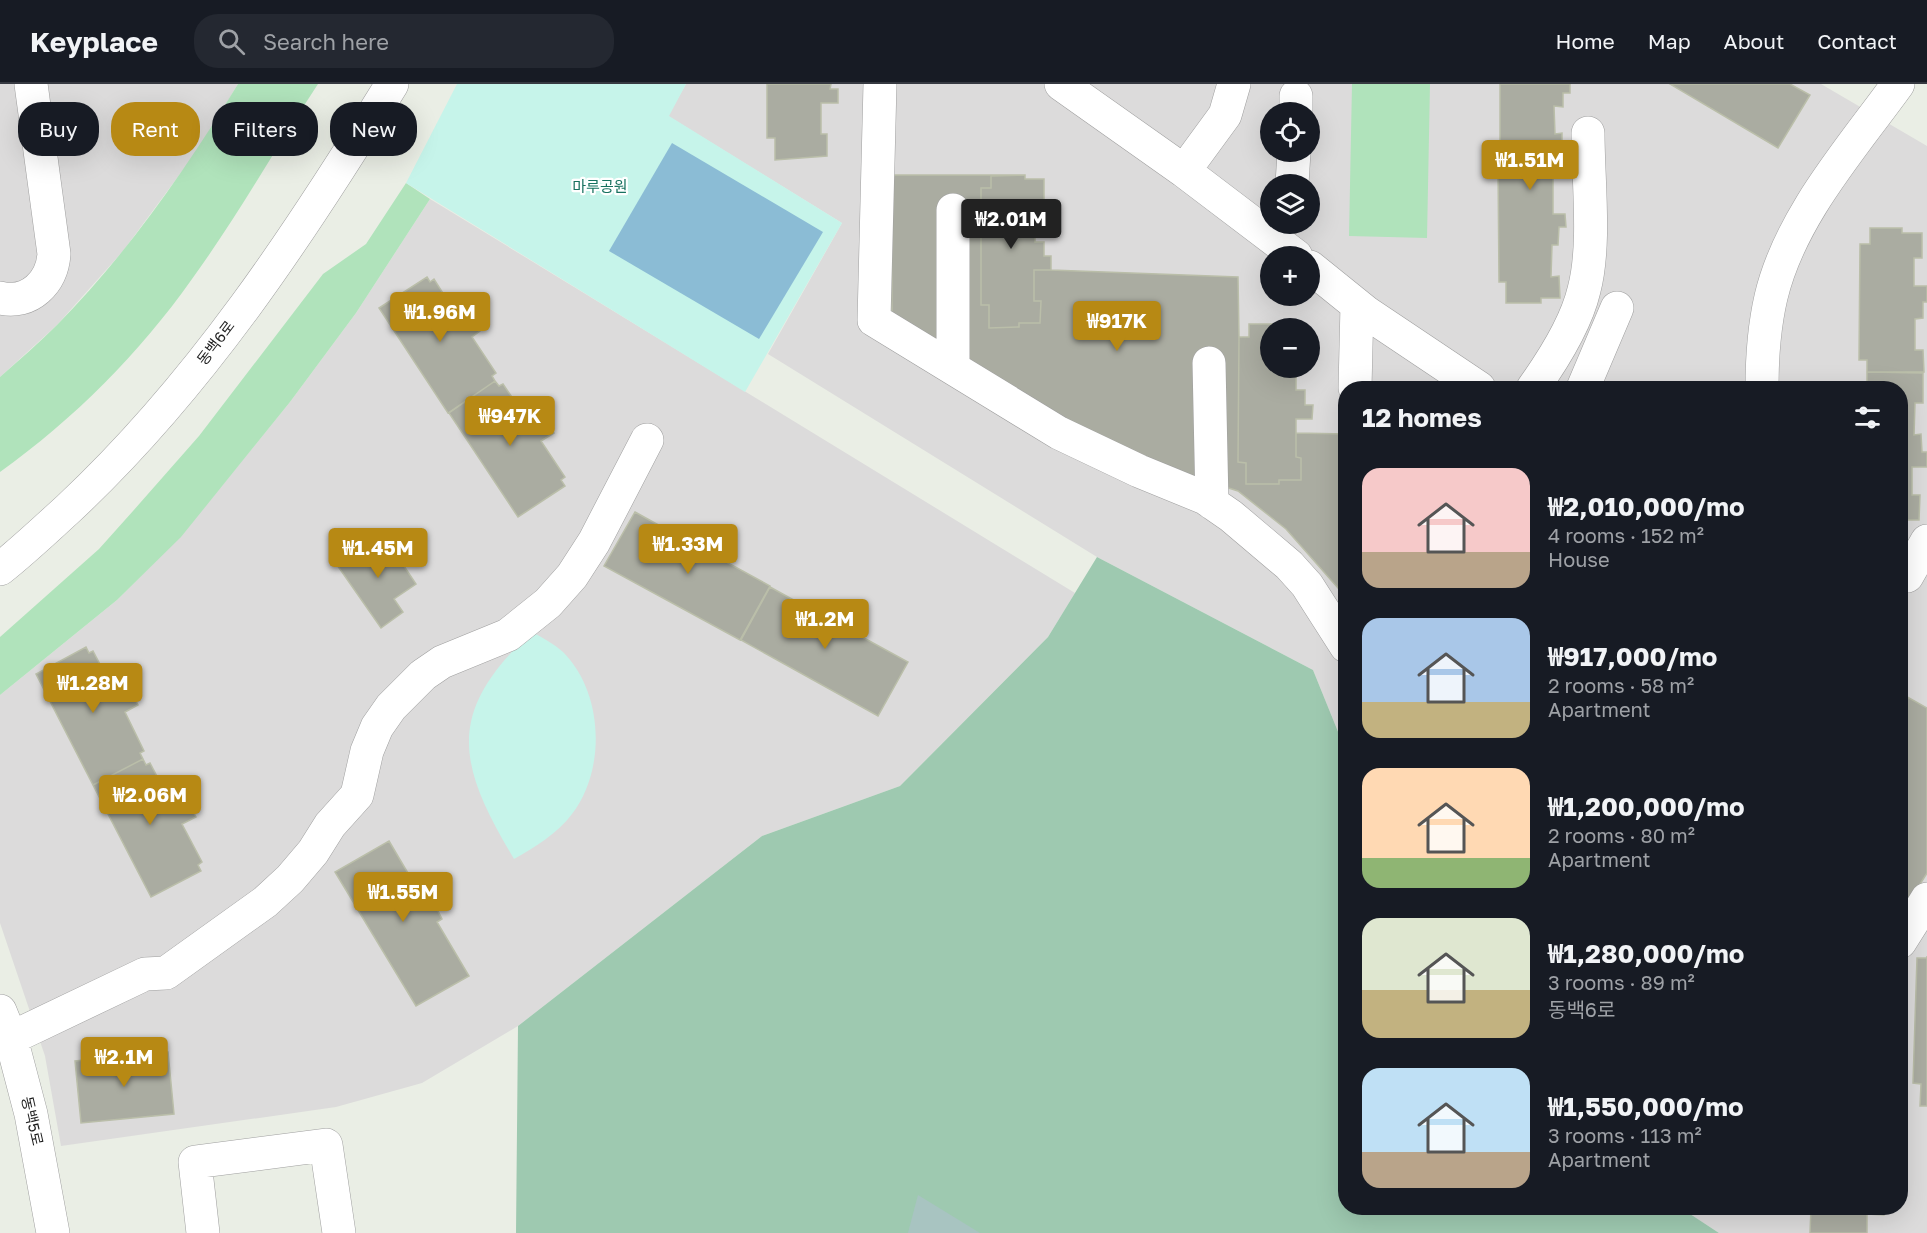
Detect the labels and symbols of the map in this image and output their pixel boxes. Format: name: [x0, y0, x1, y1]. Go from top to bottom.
pin: ₩1.51M: [1481, 140, 1579, 191]
park label: 마루공원: [572, 177, 628, 195]
pin: ₩2.01M: [962, 199, 1060, 250]
pin: ₩1.96M: [391, 292, 489, 343]
pin: ₩917K: [1075, 301, 1159, 352]
street label: 동백6로: [193, 317, 238, 368]
pin: ₩947K: [468, 396, 552, 447]
pin: ₩1.33M: [639, 524, 737, 575]
pin: ₩1.45M: [329, 528, 427, 579]
pin: ₩1.2M: [783, 599, 867, 650]
pin: ₩1.28M: [44, 663, 142, 714]
pin: ₩2.06M: [101, 775, 199, 826]
pin: ₩1.55M: [354, 872, 452, 923]
pin: ₩2.1M: [82, 1037, 166, 1088]
street label: 동백5로: [19, 1094, 47, 1147]

